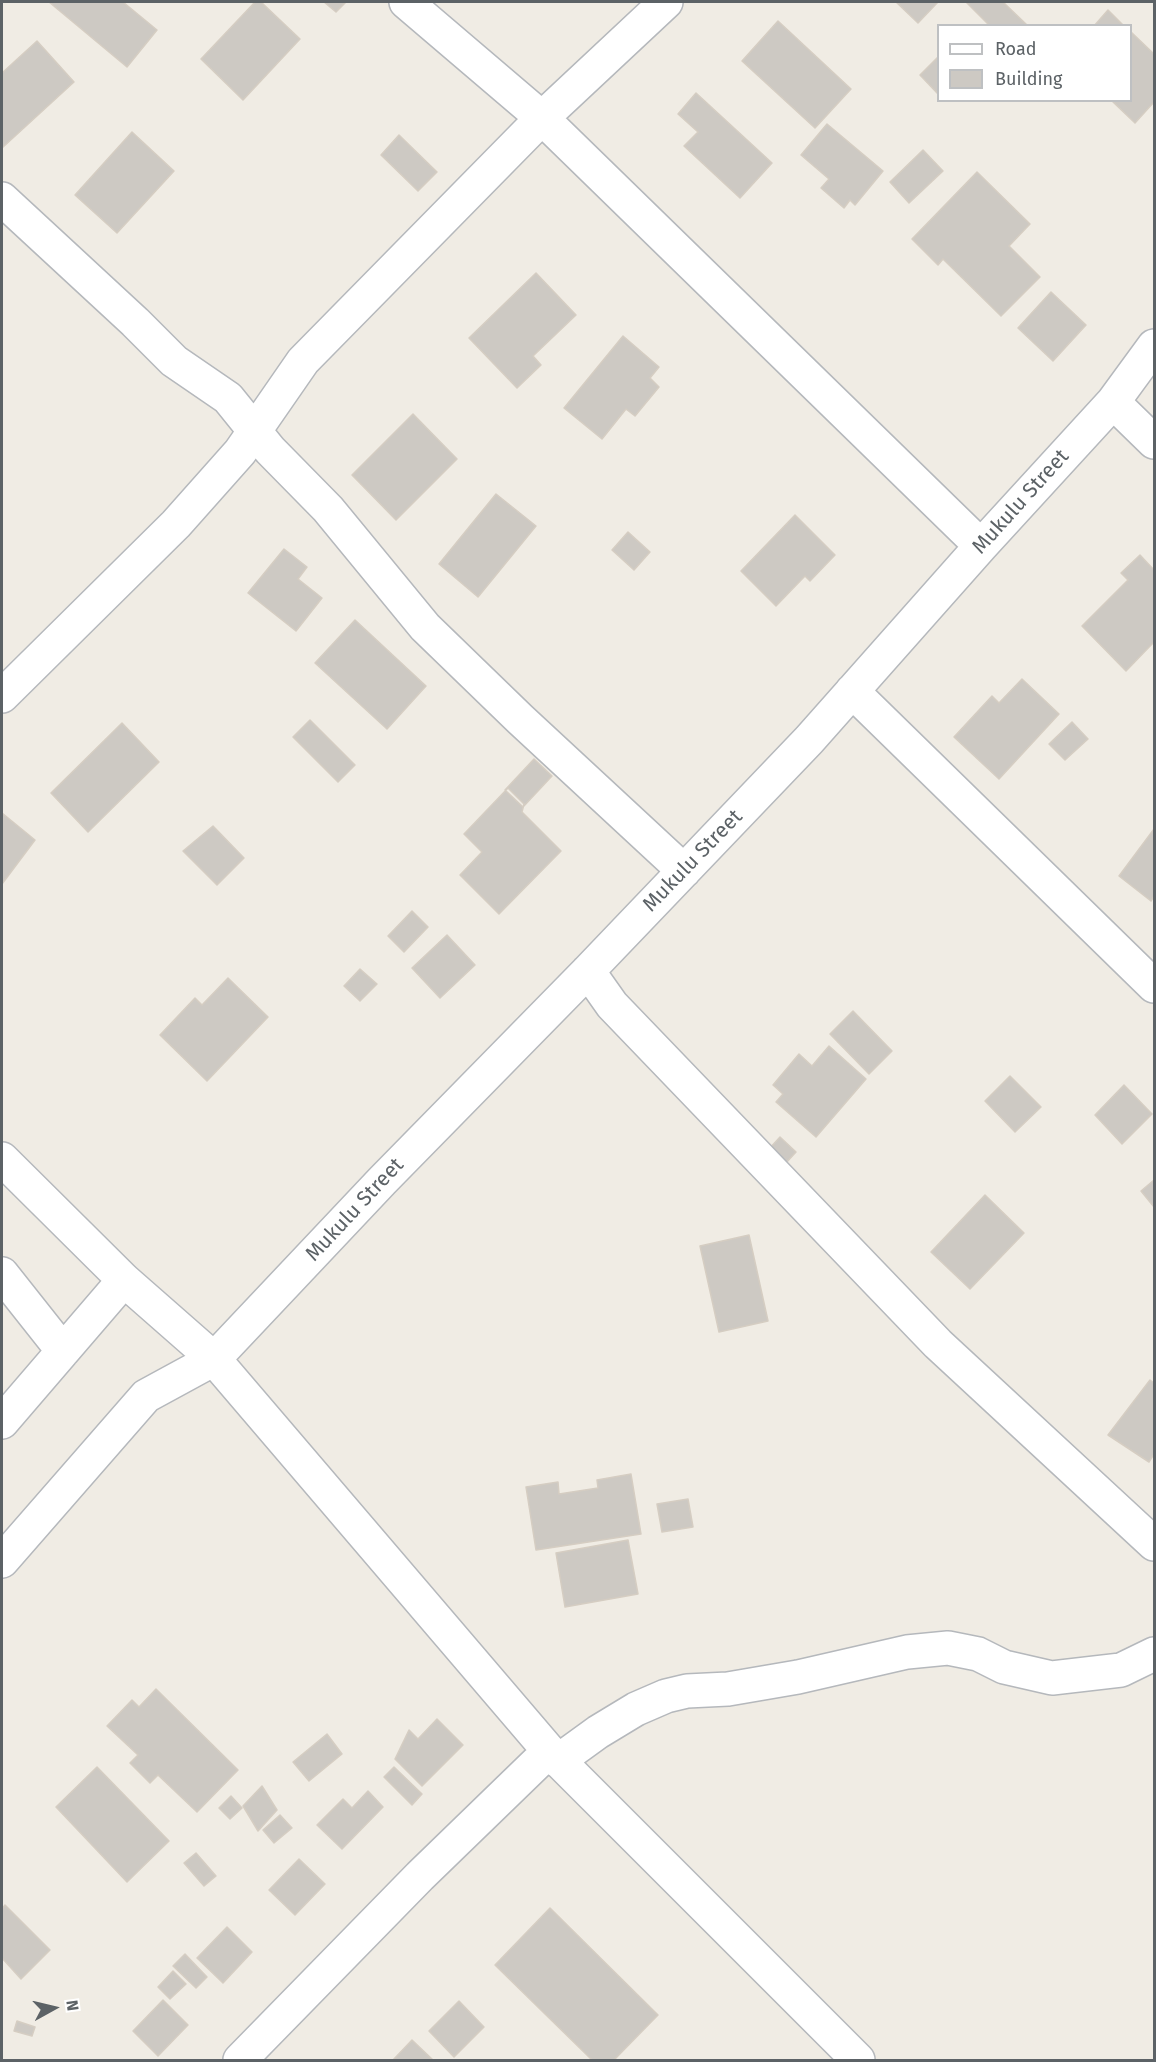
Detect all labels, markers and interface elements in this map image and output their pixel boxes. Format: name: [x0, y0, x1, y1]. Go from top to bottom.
legend: [937, 24, 1132, 102]
text: Road: [995, 38, 1037, 60]
text: Building: [995, 68, 1062, 90]
street label: Mukulu Street: [967, 444, 1075, 560]
street label: Mukulu Street: [638, 805, 748, 917]
street label: Mukulu Street: [301, 1153, 409, 1267]
north arrow: [24, 1978, 84, 2038]
text: N: [62, 1999, 82, 2012]

